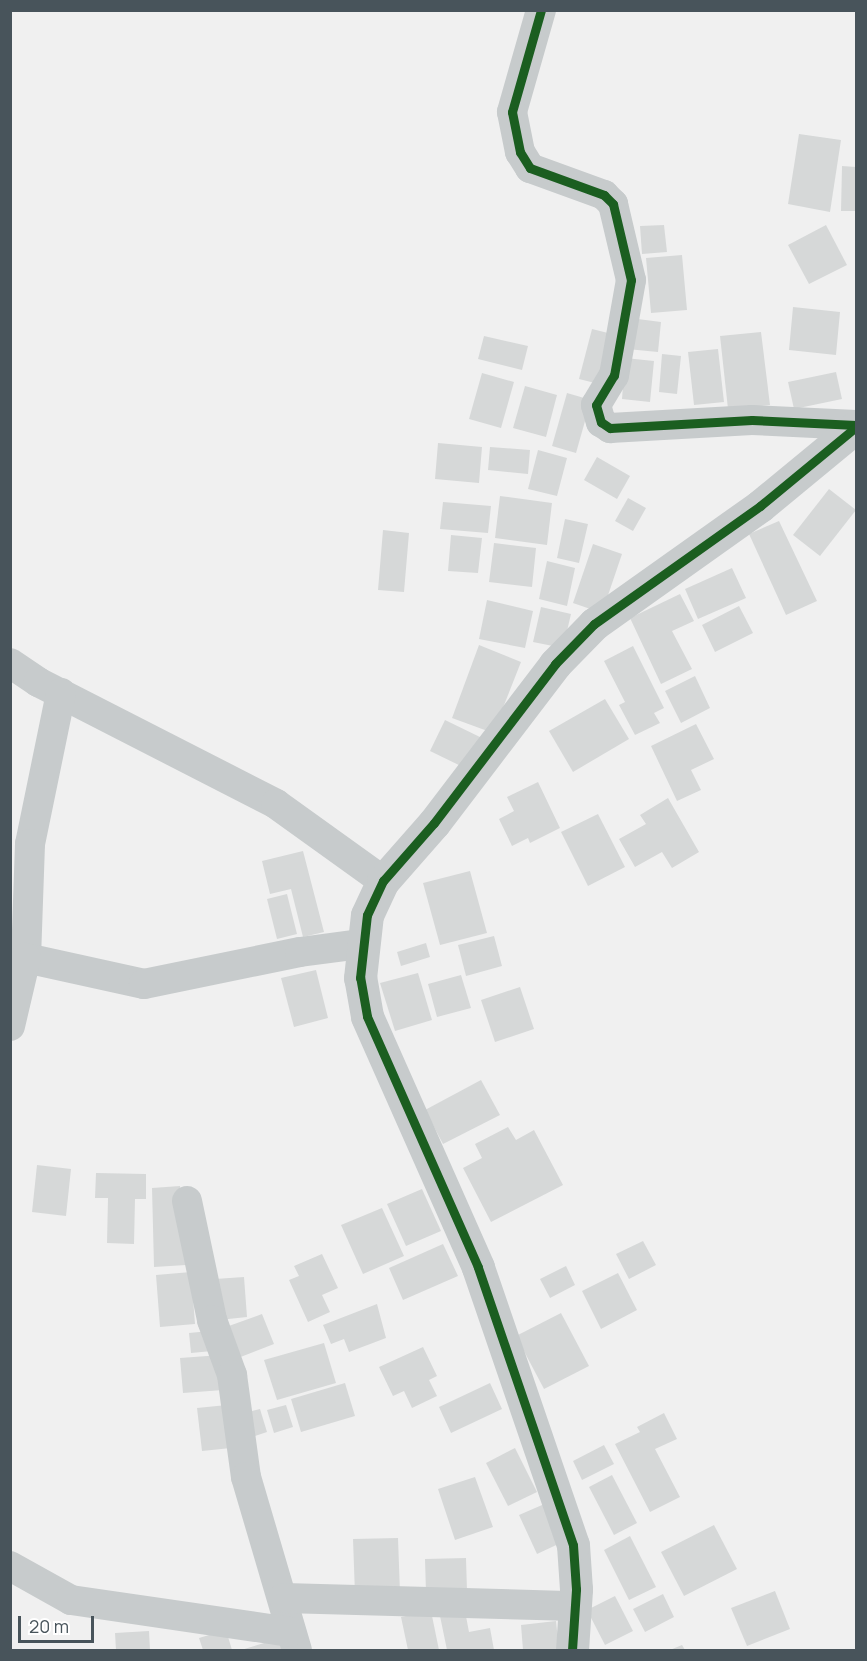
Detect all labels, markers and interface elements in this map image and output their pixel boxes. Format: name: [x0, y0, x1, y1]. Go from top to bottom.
scale bar: [21, 1604, 98, 1642]
text: 20 m: [29, 1614, 69, 1638]

